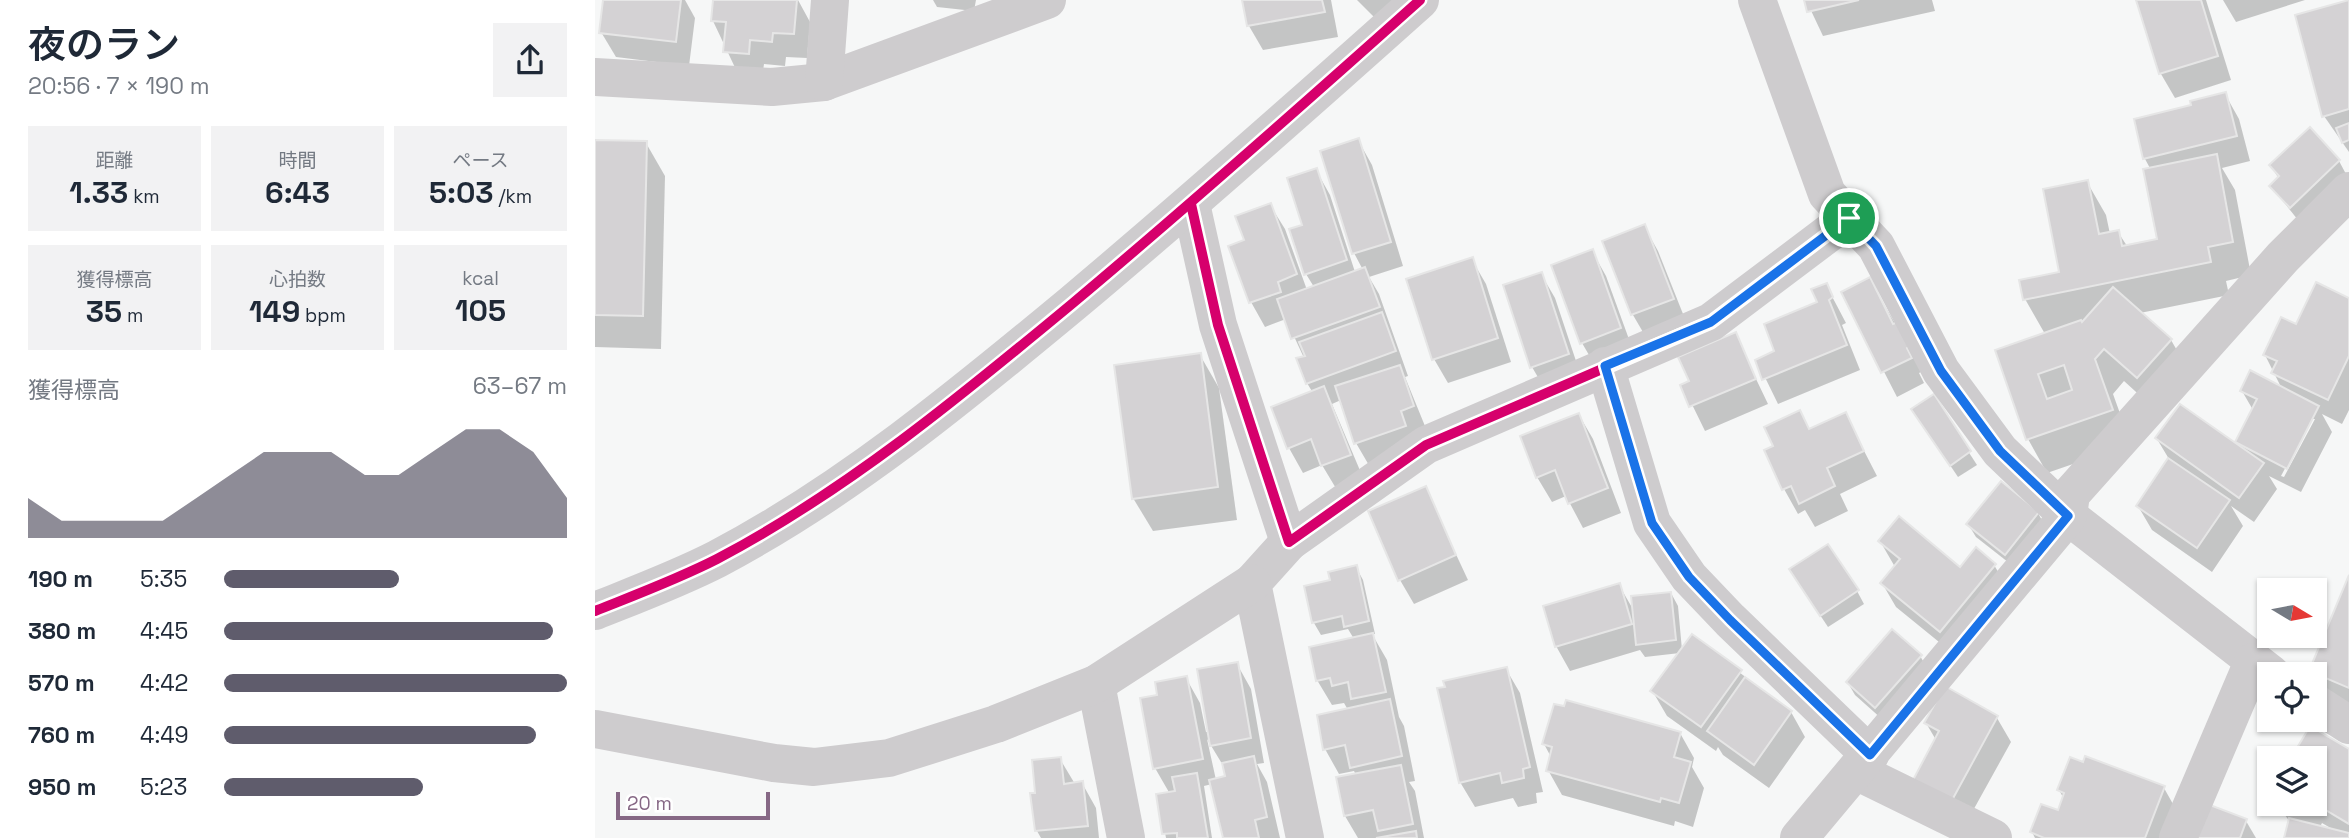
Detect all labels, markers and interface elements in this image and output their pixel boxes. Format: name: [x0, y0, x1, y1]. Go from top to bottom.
text: 夜のラン: [28, 21, 180, 69]
button: share: [493, 23, 567, 97]
text: 20:56 · 7 × 190 m: [28, 71, 210, 101]
text: 距離: [95, 148, 134, 173]
text: 時間: [278, 148, 317, 173]
text: ペース: [452, 148, 509, 173]
text: 1.33: [69, 173, 128, 212]
text: 6:43: [265, 173, 330, 212]
text: 5:03: [429, 173, 494, 212]
text: km: [128, 184, 160, 209]
text: /km: [494, 184, 532, 209]
pin: [1819, 188, 1879, 248]
icon: arrive: [1830, 199, 1868, 237]
text: kcal: [462, 266, 499, 291]
text: 獲得標高: [76, 267, 153, 292]
text: 心拍数: [269, 267, 326, 292]
text: 105: [455, 291, 506, 330]
text: 35: [86, 292, 122, 331]
text: 149: [249, 292, 300, 331]
text: m: [122, 303, 143, 328]
text: bpm: [300, 303, 346, 328]
text: 63–67 m: [473, 371, 567, 401]
text: 獲得標高: [28, 375, 120, 405]
text: 190 m: [28, 564, 93, 594]
text: 5:35: [140, 564, 187, 594]
north arrow: [2257, 578, 2327, 648]
map controls: [2257, 578, 2327, 816]
text: 380 m: [28, 616, 96, 646]
text: 4:45: [140, 616, 188, 646]
button: locate: [2257, 662, 2327, 732]
text: 570 m: [28, 668, 95, 698]
text: 4:42: [140, 668, 188, 698]
text: 760 m: [28, 720, 95, 750]
text: 4:49: [140, 720, 189, 750]
button: layers: [2257, 746, 2327, 816]
text: 950 m: [28, 772, 96, 802]
text: 5:23: [140, 772, 187, 802]
scale bar: [616, 789, 770, 821]
text: 20 m: [627, 791, 672, 816]

